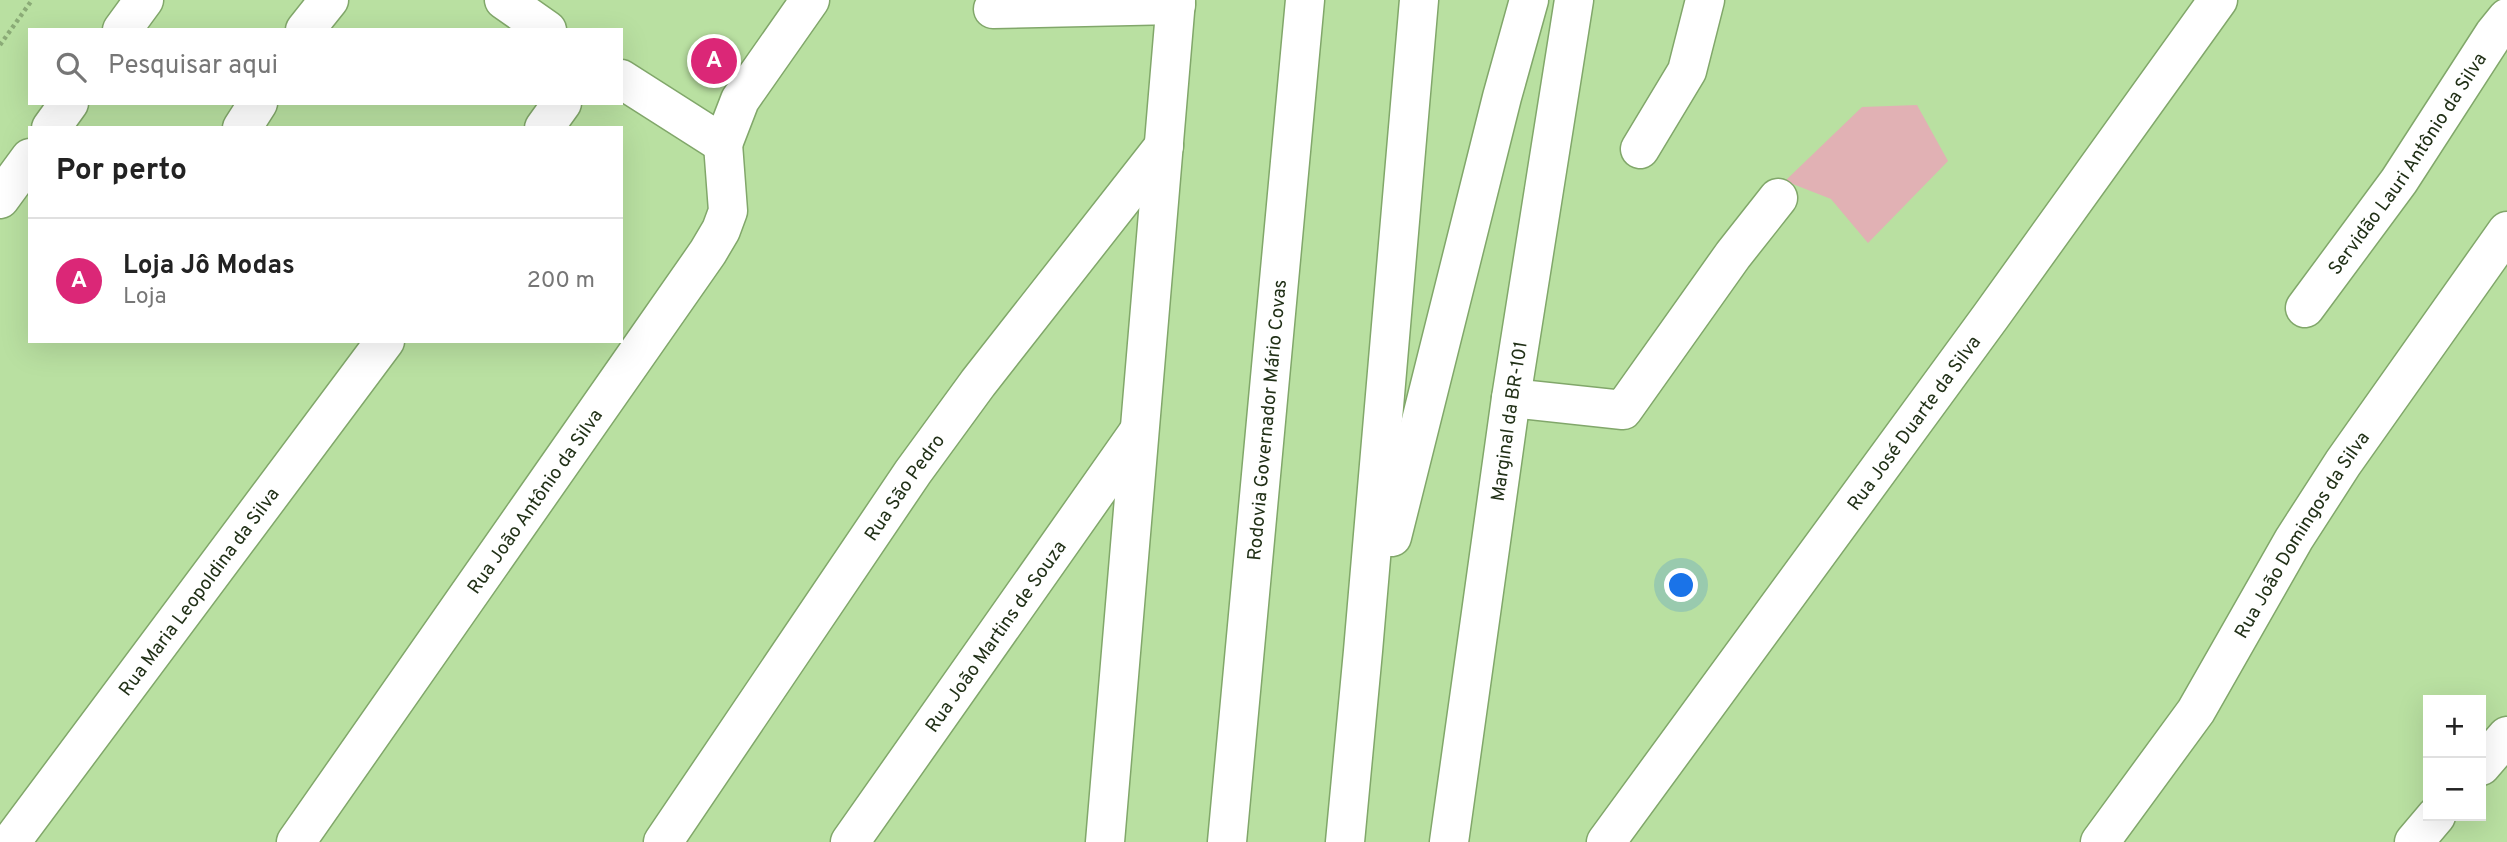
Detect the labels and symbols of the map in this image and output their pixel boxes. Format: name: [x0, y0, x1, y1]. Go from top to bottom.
pin: A: [691, 35, 737, 87]
street label: Servidão Lauri Antônio da Silva: [2324, 49, 2493, 280]
street label: Rodovia Governador Mário Covas: [1243, 278, 1293, 562]
street label: Rua José Duarte da Silva: [1843, 331, 1987, 516]
street label: Marginal da BR-101: [1487, 340, 1534, 503]
street label: Rua João Antônio da Silva: [463, 405, 609, 599]
street label: Rua João Domingos da Silva: [2230, 427, 2376, 643]
street label: Rua São Pedro: [860, 430, 951, 546]
street label: Rua Maria Leopoldina da Silva: [114, 483, 285, 701]
street label: Rua João Martins de Souza: [921, 536, 1072, 738]
your location: [1664, 568, 1698, 602]

